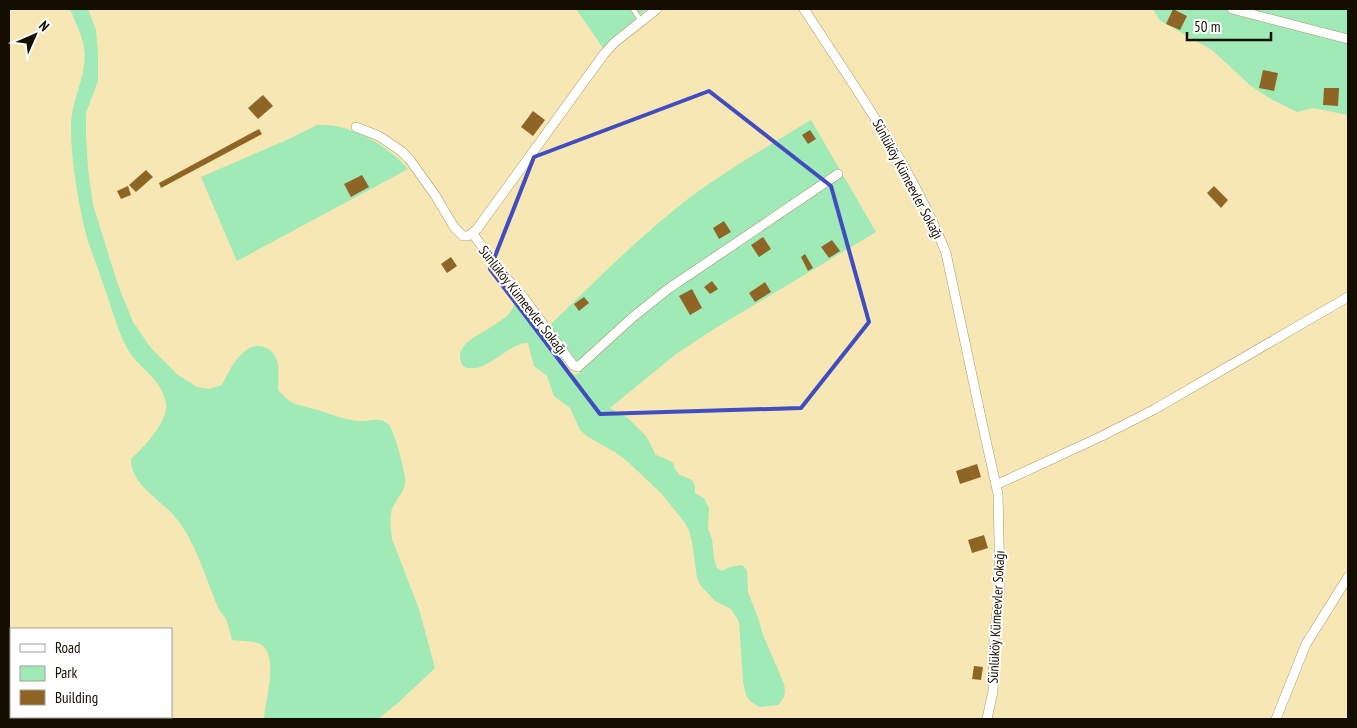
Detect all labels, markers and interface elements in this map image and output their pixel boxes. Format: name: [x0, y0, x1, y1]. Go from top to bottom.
north arrow: [10, 10, 60, 60]
scale bar: [1187, 10, 1271, 42]
text: N: [35, 17, 53, 35]
text: 50 m: [1194, 17, 1220, 36]
street label: Sünlüköy Kümeevler Sokağı: [869, 116, 947, 242]
street label: Sünlüköy Kümeevler Sokağı: [475, 242, 571, 358]
street label: Sünlüköy Kümeevler Sokağı: [984, 550, 1008, 684]
legend: [10, 628, 172, 718]
text: Road: [55, 638, 81, 657]
text: Park: [55, 663, 77, 682]
text: Building: [55, 688, 98, 707]

